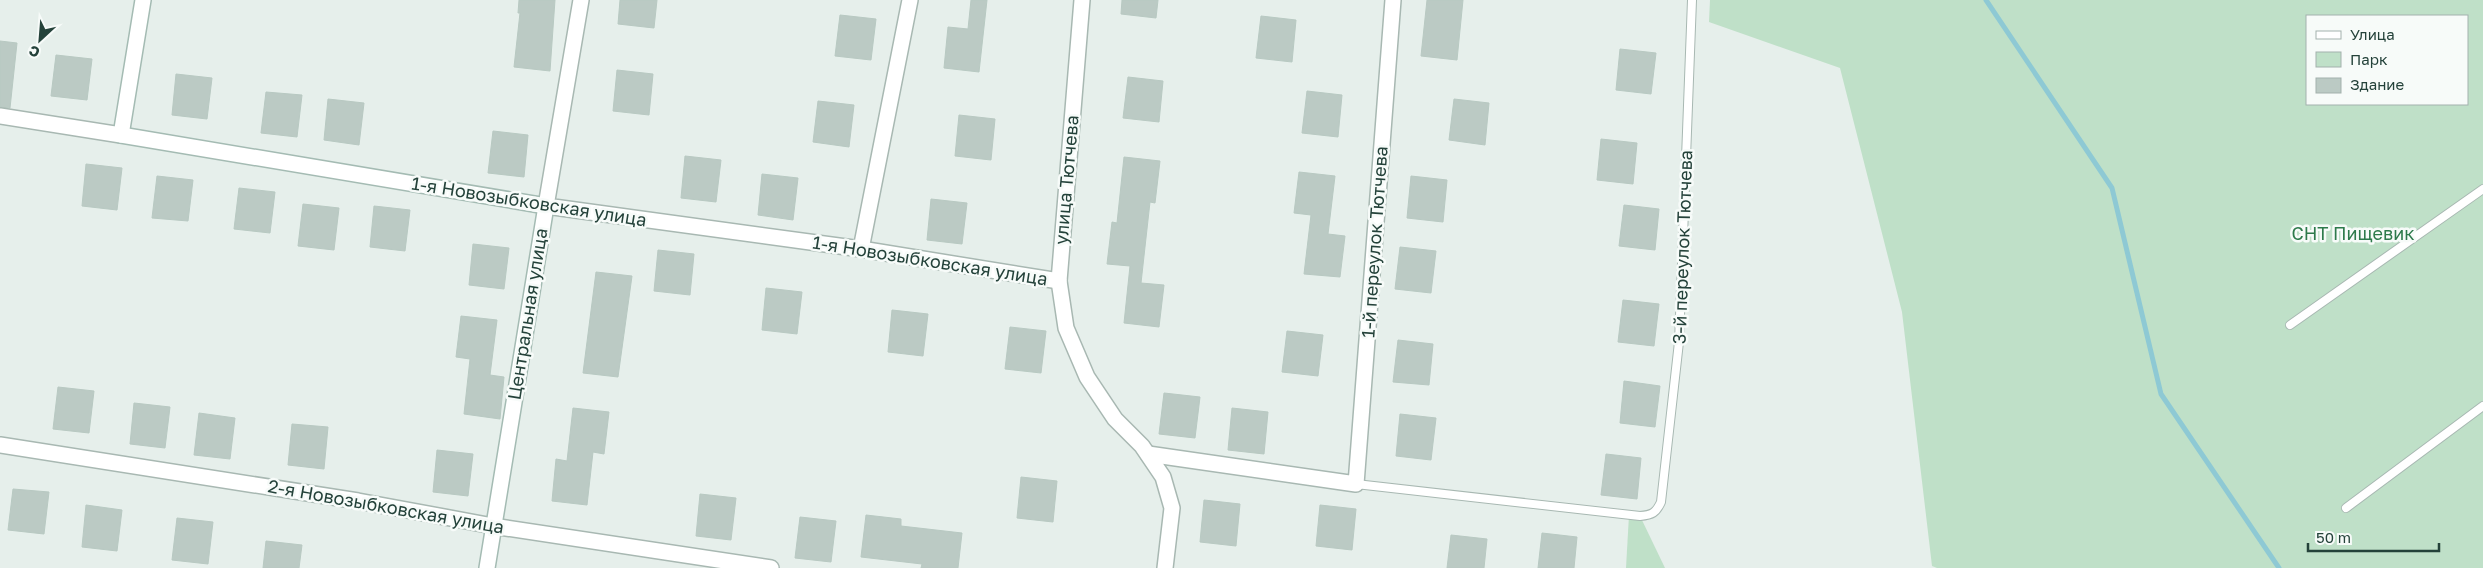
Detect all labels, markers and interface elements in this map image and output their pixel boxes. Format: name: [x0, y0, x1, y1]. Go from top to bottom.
north arrow: [15, 15, 65, 65]
legend: [2306, 15, 2468, 105]
text: Улица: [2350, 25, 2395, 43]
text: С: [26, 42, 42, 62]
text: Парк: [2350, 50, 2388, 68]
text: Здание: [2350, 75, 2404, 93]
street label: улица Тютчева: [1049, 114, 1083, 246]
street label: 1-й переулок Тютчева: [1356, 145, 1392, 339]
street label: 3-й переулок Тютчева: [1668, 150, 1696, 344]
street label: 1-я Новозыбковская улица: [410, 172, 648, 230]
park label: СНТ Пищевик: [2291, 222, 2415, 244]
street label: Центральная улица: [503, 226, 551, 401]
street label: 1-я Новозыбковская улица: [811, 231, 1049, 289]
street label: 2-я Новозыбковская улица: [266, 474, 506, 538]
scale bar: [2308, 520, 2439, 552]
text: 50 m: [2316, 528, 2351, 546]

